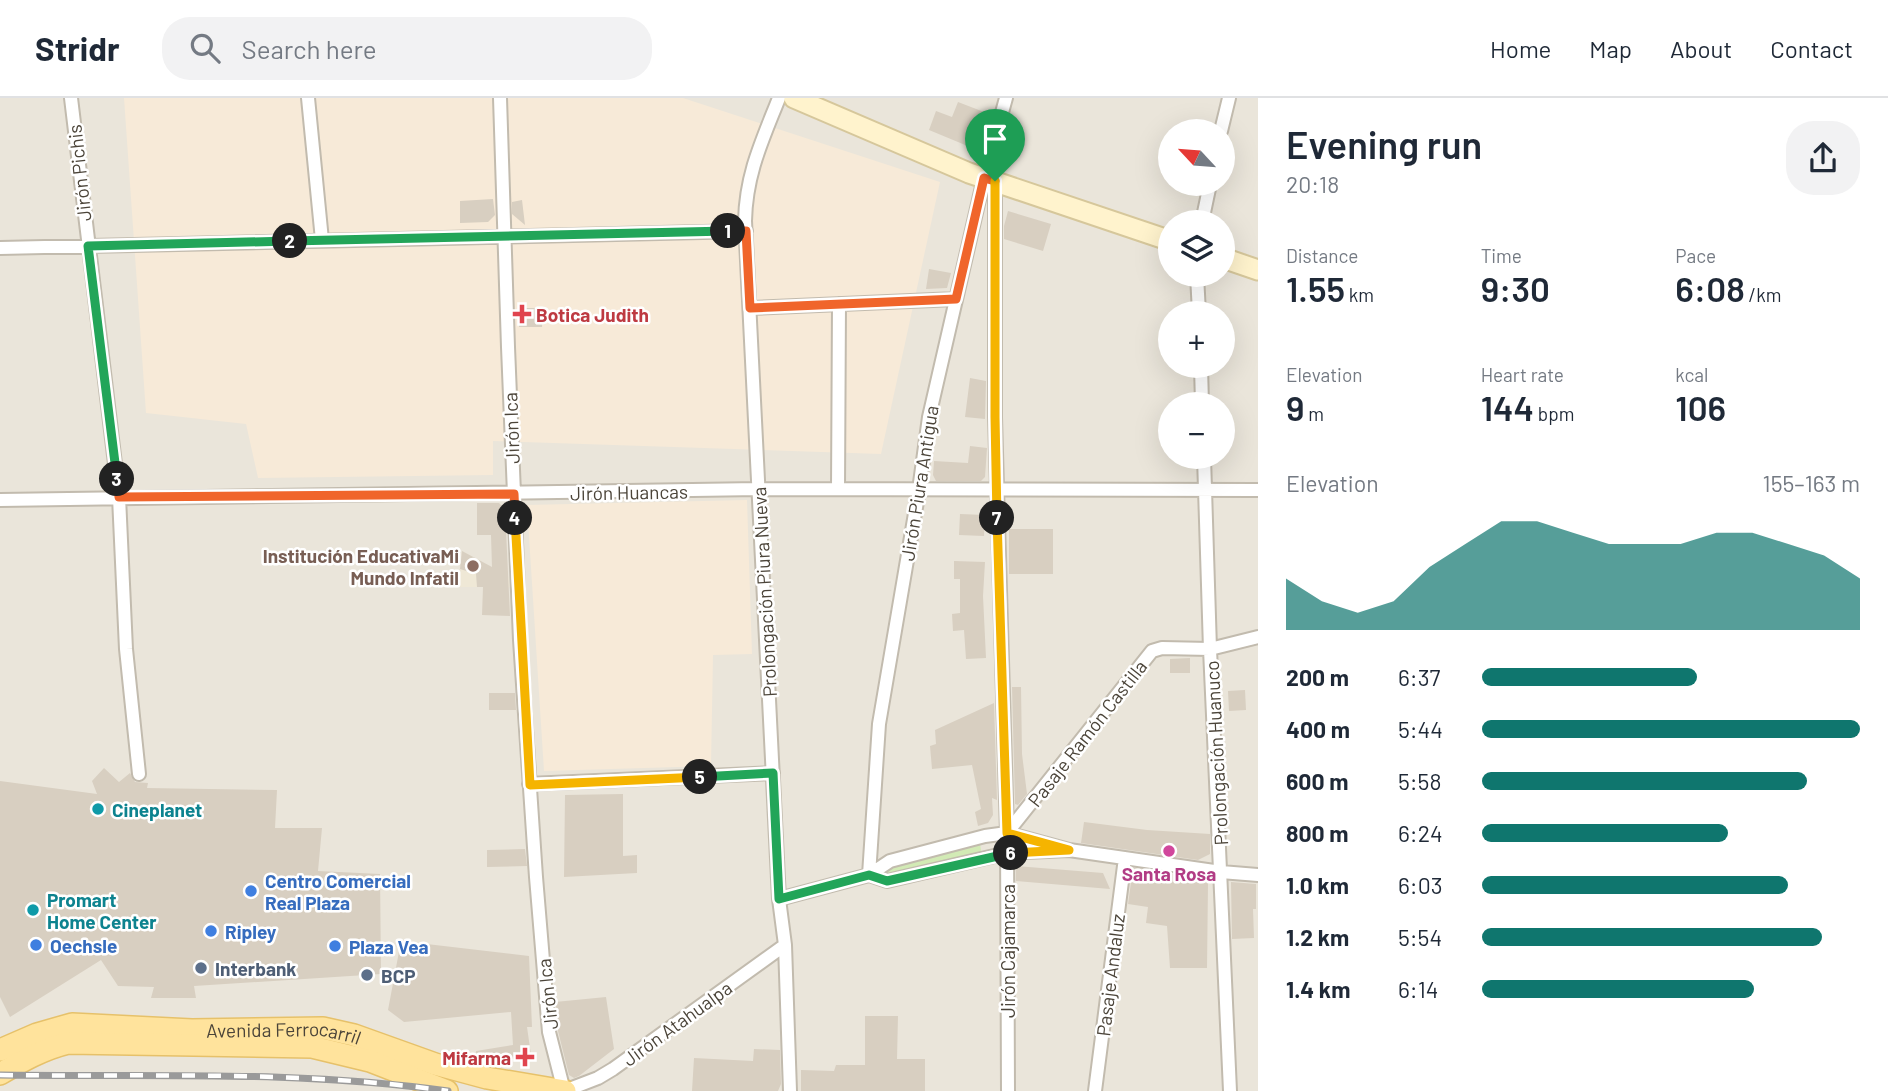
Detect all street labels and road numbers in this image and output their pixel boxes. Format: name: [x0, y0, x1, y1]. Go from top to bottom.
street label: Jirón Pichis: [62, 124, 96, 222]
street label: Jirón Ica: [498, 392, 524, 464]
street label: Jirón Piura Antigua: [895, 404, 943, 562]
street label: Jirón Huancas: [570, 479, 688, 505]
street label: Prolongación Piura Nueva: [747, 486, 781, 698]
street label: Pasaje Ramón Castilla: [1023, 655, 1151, 811]
street label: Prolongación Huanuco: [1200, 660, 1232, 846]
street label: Jirón Cajamarca: [996, 884, 1019, 1018]
street label: Pasaje Andaluz: [1091, 913, 1129, 1037]
street label: Jirón Ica: [532, 957, 562, 1031]
street label: Jirón Atahualpa: [618, 976, 736, 1070]
street label: Avenida Ferrocarril: [206, 1016, 365, 1048]

